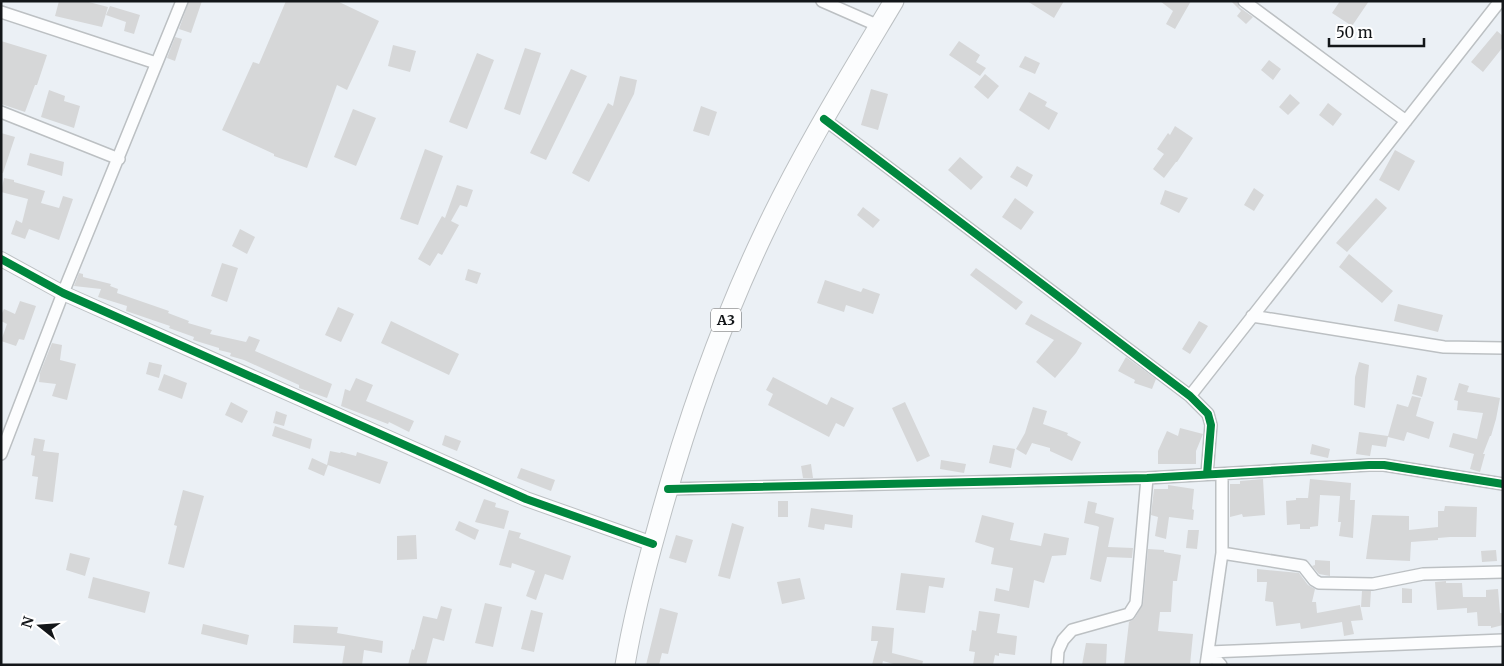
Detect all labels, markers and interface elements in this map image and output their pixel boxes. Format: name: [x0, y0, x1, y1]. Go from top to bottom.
scale bar: [1329, 15, 1424, 47]
text: 50 m: [1336, 23, 1373, 42]
road number: A3: [711, 308, 741, 332]
north arrow: [15, 601, 65, 651]
text: N: [17, 614, 38, 630]

